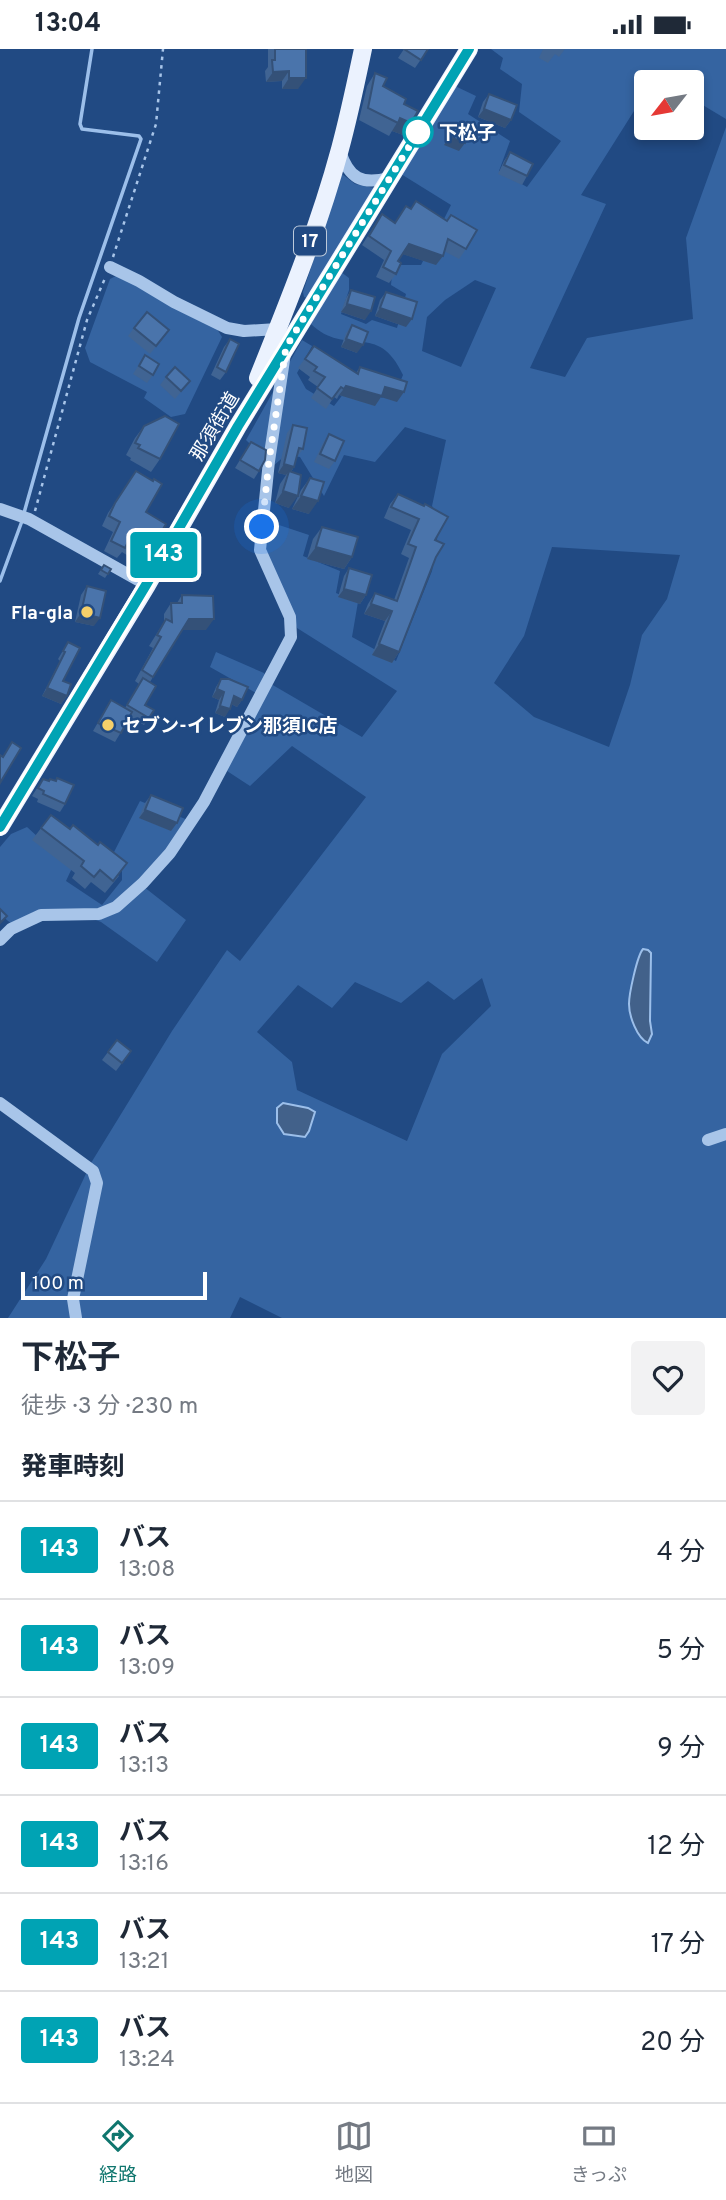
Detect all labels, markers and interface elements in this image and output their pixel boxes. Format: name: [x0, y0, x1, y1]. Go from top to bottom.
text: 13:04: [35, 8, 101, 41]
north arrow: [634, 70, 704, 140]
map controls: [634, 70, 704, 140]
marker: 下松子: [403, 117, 433, 147]
place label: 下松子: [439, 122, 496, 146]
road number: 17: [294, 226, 326, 255]
street label: 那須街道: [186, 388, 246, 466]
your location: [244, 509, 279, 544]
line badge: 143: [124, 532, 204, 578]
text: 143: [144, 540, 184, 570]
place label: Fla-gla: [11, 602, 73, 626]
marker: Fla-gla: [79, 604, 95, 620]
place label: セブン-イレブン那須IC店: [122, 715, 338, 739]
marker: セブン-イレブン那須IC店: [100, 717, 116, 733]
scale bar: [21, 1269, 206, 1301]
text: 100 m: [32, 1272, 84, 1296]
text: 下松子: [21, 1339, 120, 1381]
button: heart: [631, 1341, 705, 1415]
text: 徒歩 · 3 分 · 230 m: [21, 1393, 198, 1422]
text: 発車時刻: [21, 1452, 125, 1485]
text: バス: [119, 1523, 171, 1556]
text: 143: [40, 1535, 79, 1565]
text: 4 分: [657, 1537, 705, 1570]
text: 13:08: [119, 1556, 175, 1585]
text: バス: [119, 1621, 171, 1654]
text: 143: [40, 1633, 79, 1663]
text: 5 分: [657, 1635, 705, 1668]
text: 13:09: [119, 1654, 175, 1683]
text: バス: [119, 1719, 171, 1752]
text: 143: [40, 1731, 79, 1761]
text: 9 分: [657, 1733, 705, 1766]
text: 13:13: [119, 1752, 169, 1781]
text: バス: [119, 1817, 171, 1850]
text: 143: [40, 1829, 79, 1859]
text: 12 分: [647, 1831, 705, 1864]
text: 13:16: [119, 1850, 169, 1879]
text: バス: [119, 1915, 171, 1948]
text: 143: [40, 1927, 79, 1957]
text: 17 分: [651, 1929, 705, 1962]
text: 13:21: [119, 1948, 169, 1977]
text: バス: [119, 2013, 171, 2046]
text: 143: [40, 2025, 79, 2055]
text: 20 分: [640, 2027, 705, 2060]
text: 13:24: [119, 2046, 175, 2075]
tab: 経路: [99, 2117, 137, 2188]
tab: 地図: [335, 2117, 373, 2188]
tab: きっぷ: [571, 2117, 627, 2188]

